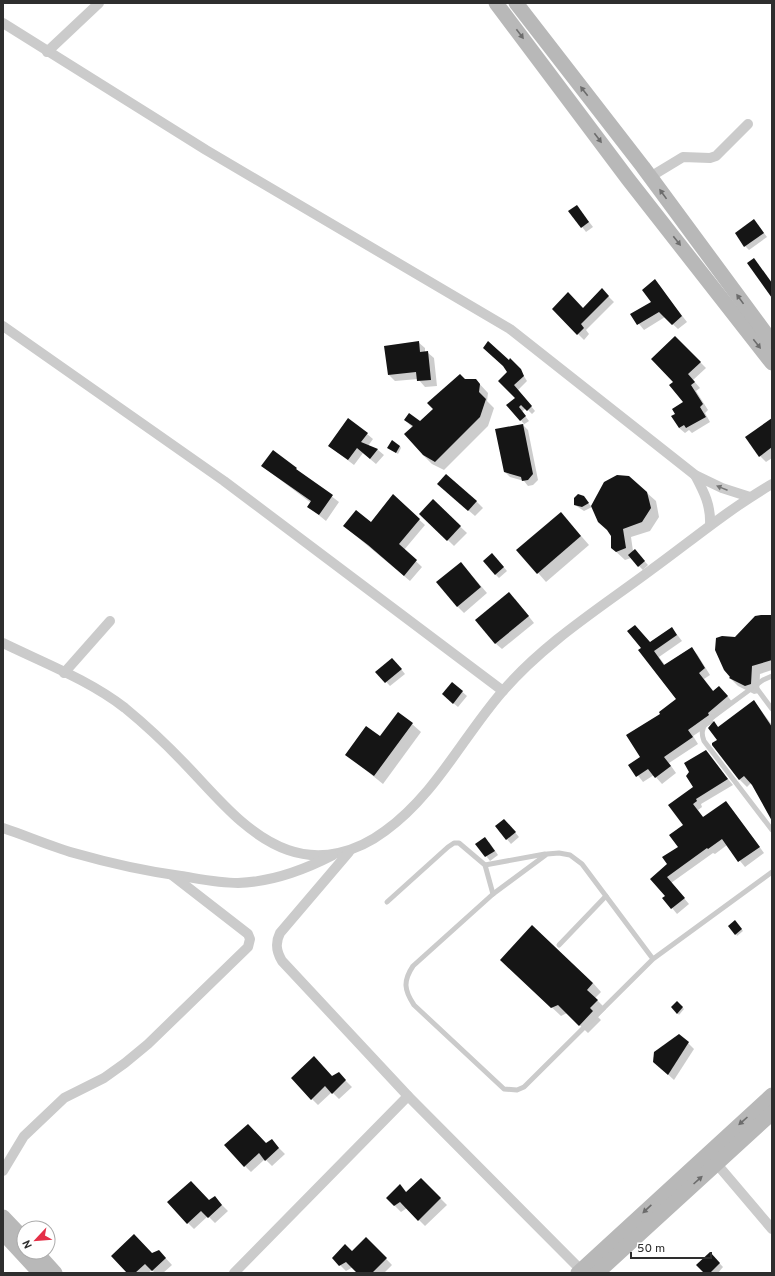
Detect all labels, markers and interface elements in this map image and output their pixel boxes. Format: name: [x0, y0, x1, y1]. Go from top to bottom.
one-way arrow: [516, 29, 524, 40]
one-way arrow: [580, 86, 588, 97]
one-way arrow: [593, 133, 602, 144]
one-way arrow: [659, 189, 667, 200]
one-way arrow: [673, 236, 681, 247]
one-way arrow: [737, 294, 745, 304]
one-way arrow: [753, 338, 762, 349]
one-way arrow: [715, 485, 727, 491]
one-way arrow: [738, 1117, 748, 1126]
one-way arrow: [693, 1175, 703, 1185]
one-way arrow: [642, 1204, 652, 1214]
north arrow: [16, 1220, 56, 1260]
scale bar: [631, 1234, 711, 1260]
text: N: [20, 1237, 36, 1251]
text: 50 m: [637, 1241, 665, 1257]

